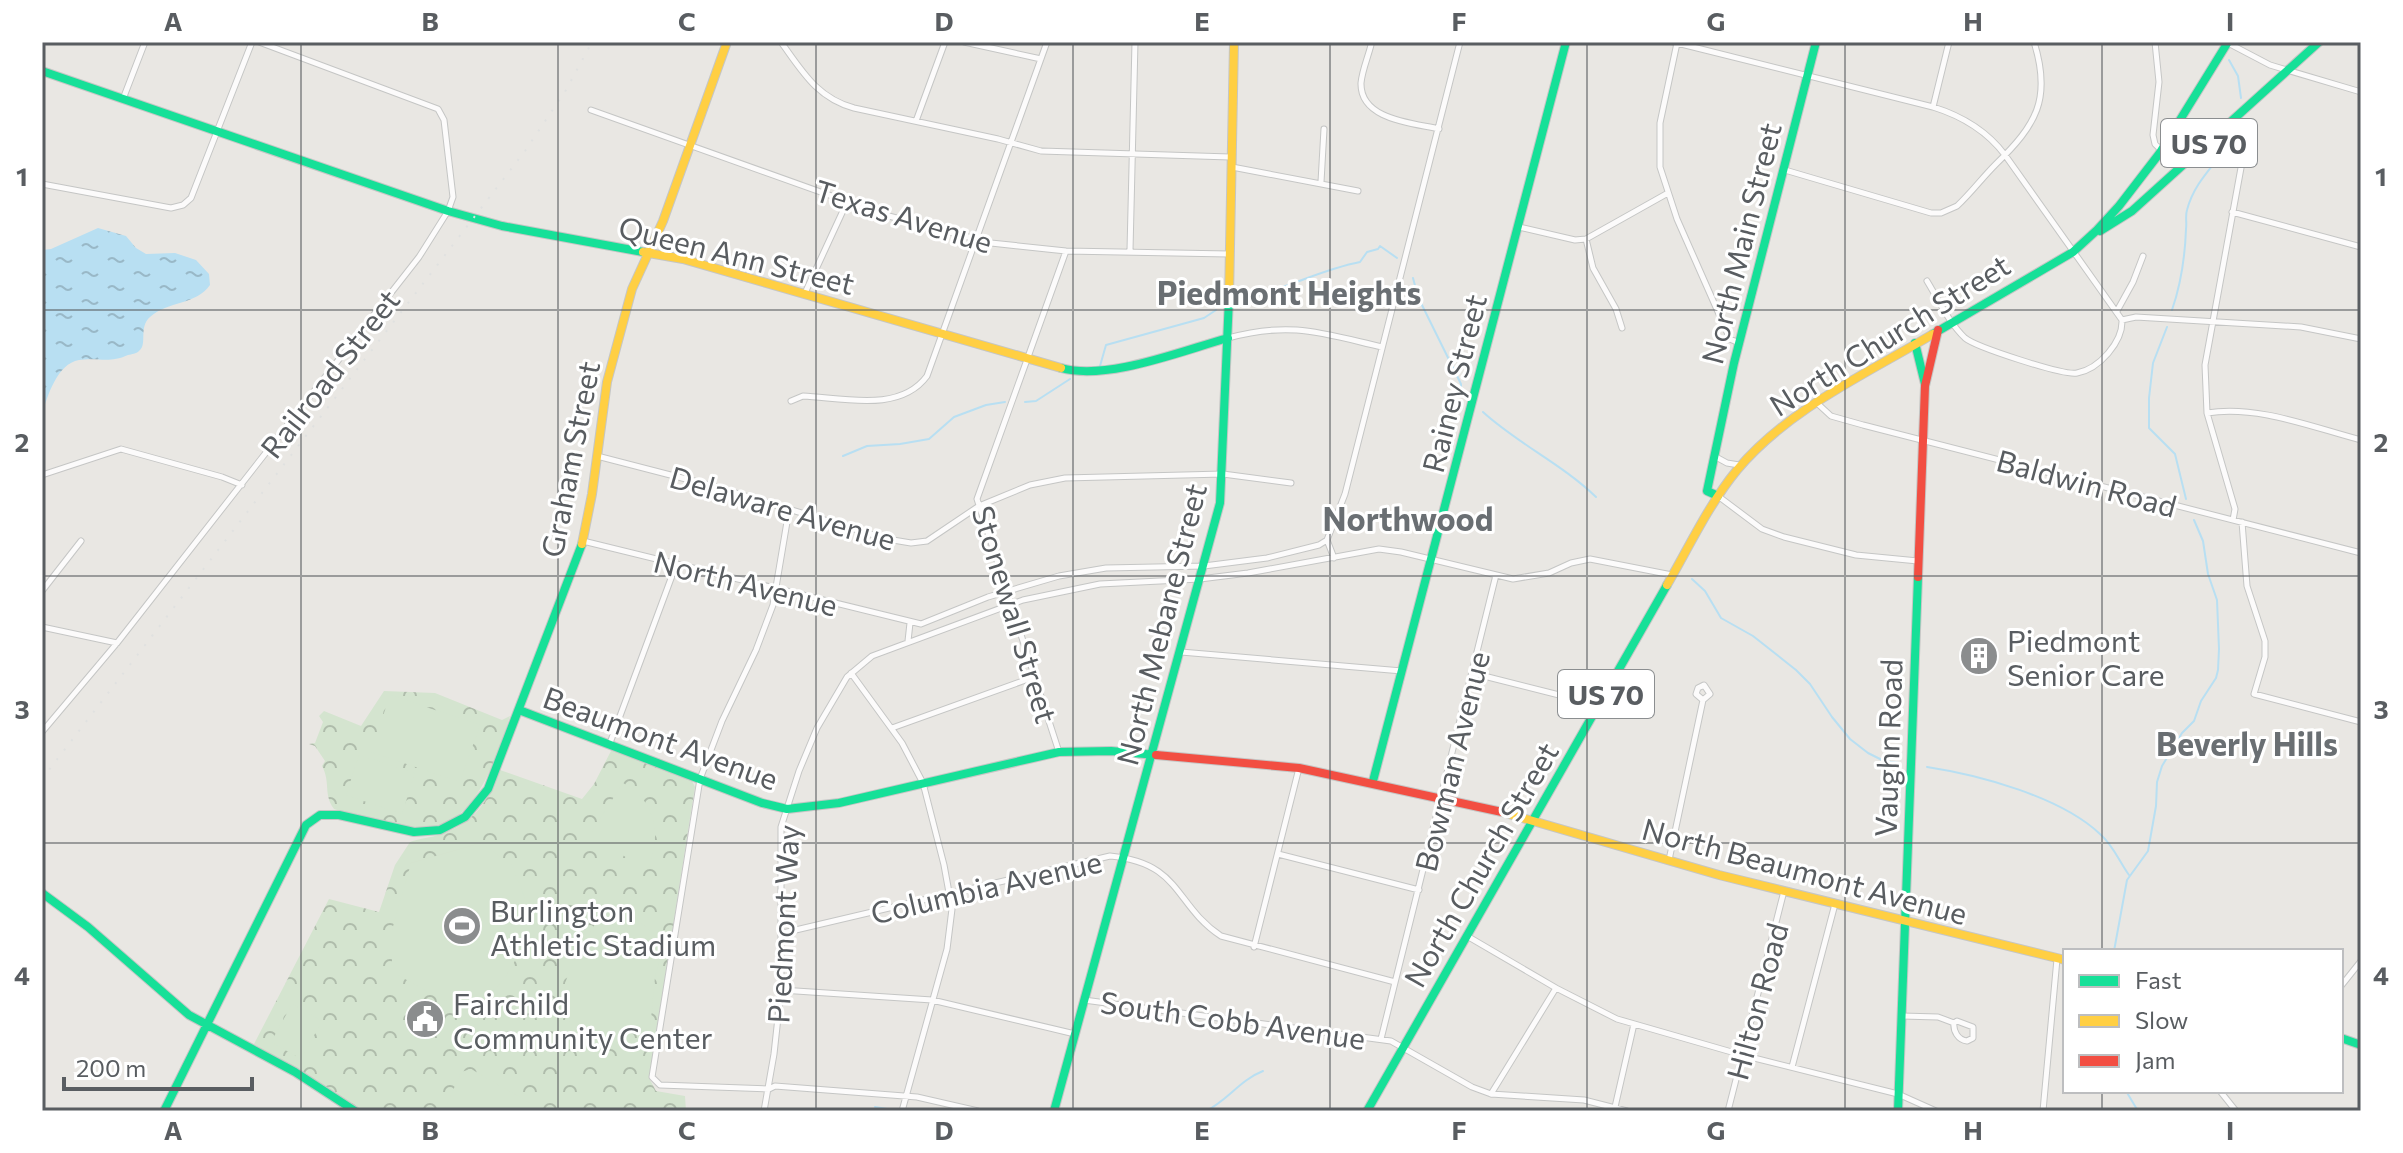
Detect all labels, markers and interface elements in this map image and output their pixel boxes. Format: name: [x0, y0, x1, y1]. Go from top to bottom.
text: A: [164, 5, 183, 36]
text: B: [421, 5, 439, 36]
text: C: [678, 5, 696, 36]
text: D: [934, 5, 954, 36]
text: E: [1194, 5, 1210, 36]
text: F: [1451, 5, 1467, 36]
text: G: [1707, 5, 1725, 36]
text: H: [1963, 5, 1983, 36]
text: I: [2226, 5, 2234, 36]
street label: North Main Street: [1692, 119, 1788, 367]
road number: US 70: [2161, 119, 2257, 167]
text: 1: [16, 160, 28, 191]
text: 1: [2375, 160, 2387, 191]
street label: Texas Avenue: [811, 170, 997, 260]
street label: Queen Ann Street: [615, 207, 859, 301]
street label: North Church Street: [1762, 245, 2016, 423]
district label: Piedmont Heights: [1157, 272, 1421, 312]
street label: Railroad Street: [252, 281, 406, 465]
street label: Rainey Street: [1413, 290, 1493, 476]
street label: Graham Street: [532, 358, 606, 560]
text: 2: [15, 426, 29, 457]
text: 2: [2374, 426, 2388, 457]
street label: Baldwin Road: [1993, 440, 2181, 524]
street label: Delaware Avenue: [666, 457, 900, 557]
street label: North Mebane Street: [1107, 479, 1213, 769]
district label: Northwood: [1323, 498, 1493, 538]
street label: Stonewall Street: [965, 501, 1067, 727]
street label: North Avenue: [650, 541, 842, 623]
place label: Piedmont Senior Care: [2007, 621, 2165, 692]
building icon: Piedmont Senior Care: [1958, 635, 2000, 677]
street label: Bowman Avenue: [1406, 647, 1496, 875]
street label: Vaughn Road: [1865, 658, 1909, 838]
road number: US 70: [1558, 670, 1654, 718]
street label: Beaumont Avenue: [539, 677, 783, 797]
text: 3: [14, 693, 30, 724]
text: 3: [2373, 693, 2389, 724]
district label: Beverly Hills: [2156, 723, 2338, 763]
street label: North Church Street: [1395, 735, 1565, 993]
street label: North Beaumont Avenue: [1639, 809, 1971, 931]
street label: Piedmont Way: [758, 824, 806, 1024]
street label: Columbia Avenue: [867, 841, 1105, 931]
place label: Burlington Athletic Stadium: [490, 891, 716, 962]
sports icon: Burlington Athletic Stadium: [441, 905, 483, 947]
street label: Hilton Road: [1717, 919, 1795, 1083]
legend: [2063, 949, 2343, 1093]
text: 4: [14, 959, 30, 990]
text: 4: [2373, 959, 2389, 990]
text: Fast: [2135, 965, 2182, 994]
street label: South Cobb Avenue: [1098, 982, 1368, 1056]
place label: Fairchild Community Center: [453, 984, 713, 1055]
public building icon: Fairchild Community Center: [404, 998, 446, 1040]
text: Slow: [2135, 1005, 2188, 1034]
scale bar: [64, 1041, 252, 1091]
text: Jam: [2135, 1045, 2175, 1074]
text: 200 m: [76, 1053, 146, 1082]
text: A: [164, 1114, 183, 1145]
text: B: [421, 1114, 439, 1145]
text: C: [678, 1114, 696, 1145]
text: D: [934, 1114, 954, 1145]
text: E: [1194, 1114, 1210, 1145]
text: F: [1451, 1114, 1467, 1145]
text: G: [1707, 1114, 1725, 1145]
text: H: [1963, 1114, 1983, 1145]
text: I: [2226, 1114, 2234, 1145]

